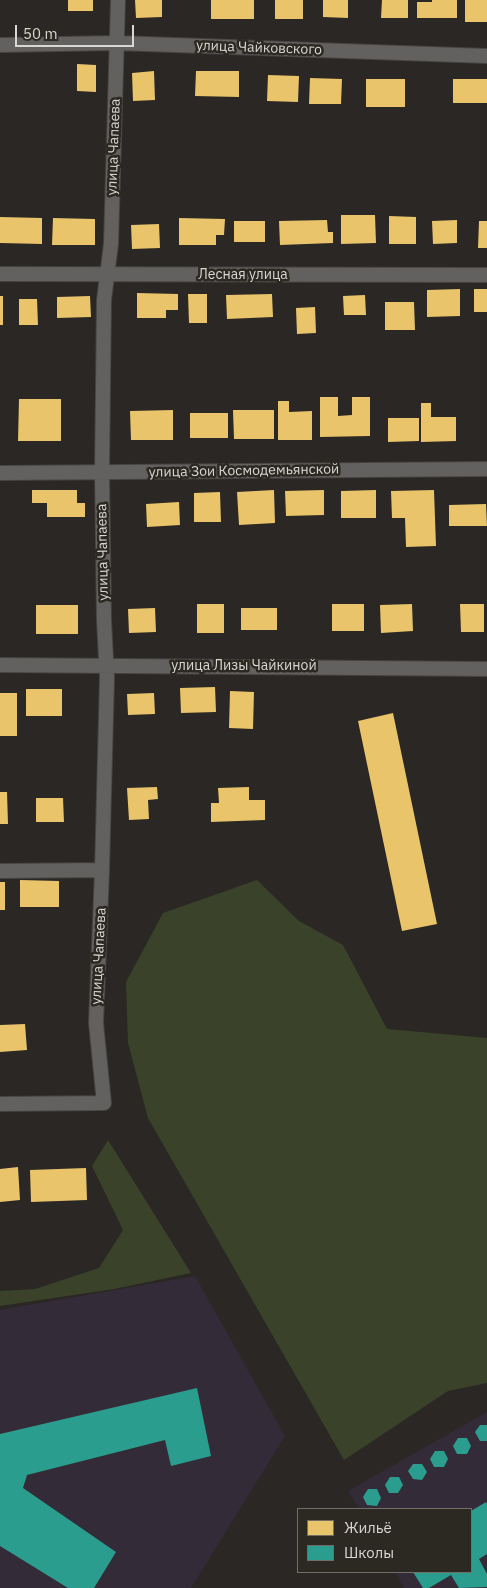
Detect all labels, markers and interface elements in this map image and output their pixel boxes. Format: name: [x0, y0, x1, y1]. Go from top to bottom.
scale bar: [18, 15, 136, 47]
text: 50 m: [23, 24, 58, 43]
street label: улица Чайковского: [196, 37, 322, 59]
street label: улица Чапаева: [104, 98, 124, 196]
street label: Лесная улица: [198, 267, 288, 283]
street label: улица Зои Космодемьянской: [149, 461, 339, 481]
street label: улица Чапаева: [94, 503, 112, 601]
street label: улица Лизы Чайкиной: [171, 658, 317, 674]
street label: улица Чапаева: [88, 907, 110, 1005]
legend: [297, 1508, 472, 1573]
text: Жильё: [344, 1518, 392, 1537]
text: Школы: [344, 1543, 394, 1562]

